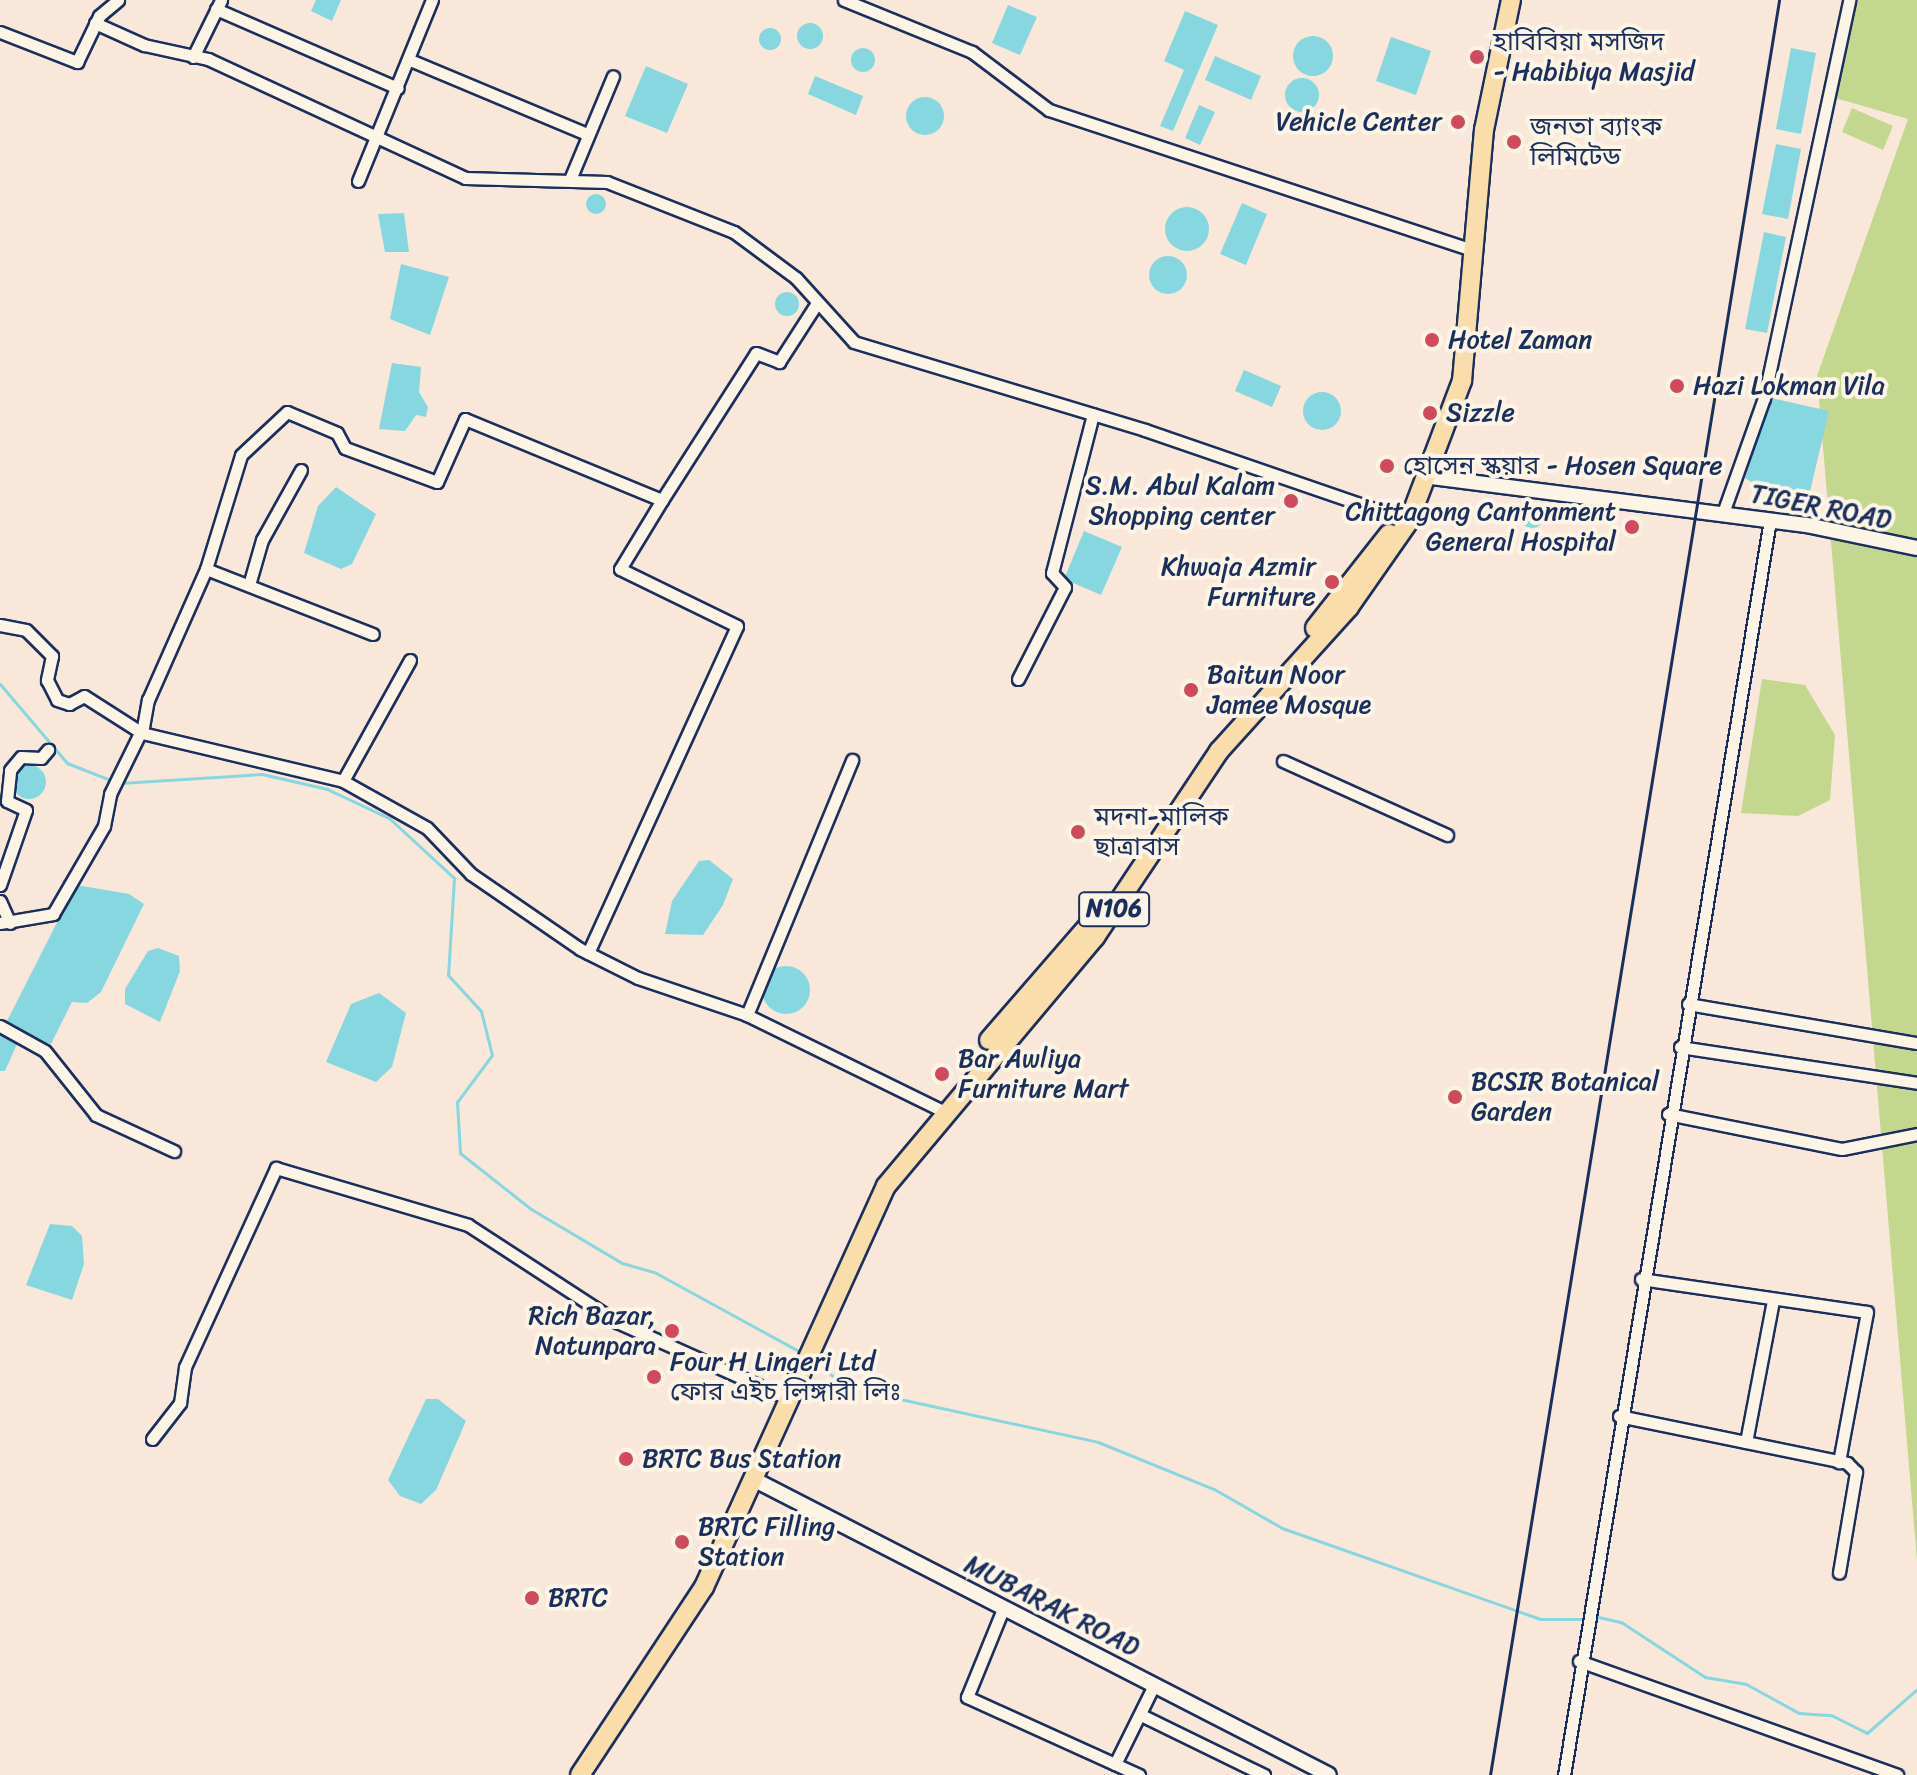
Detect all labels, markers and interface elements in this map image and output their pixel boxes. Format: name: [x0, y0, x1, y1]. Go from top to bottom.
place label: হাবিবিয়া মসজিদ - Habibiya Masjid: [1493, 26, 1694, 88]
marker: হাবিবিয়া মসজিদ - Habibiya Masjid: [1468, 48, 1486, 66]
place label: Vehicle Center: [1276, 106, 1442, 138]
place label: জনতা ব্যাংক লিমিটেড: [1530, 111, 1662, 172]
marker: Vehicle Center: [1449, 113, 1467, 131]
marker: জনতা ব্যাংক লিমিটেড: [1505, 133, 1523, 151]
place label: Hotel Zaman: [1448, 324, 1593, 356]
marker: Hotel Zaman: [1423, 331, 1441, 349]
place label: Hazi Lokman Vila: [1693, 370, 1887, 402]
marker: Hazi Lokman Vila: [1668, 377, 1686, 395]
place label: Sizzle: [1446, 397, 1515, 429]
marker: Sizzle: [1421, 404, 1439, 422]
place label: হোসেন স্কয়ার - Hosen Square: [1403, 450, 1722, 482]
marker: হোসেন স্কয়ার - Hosen Square: [1378, 457, 1396, 475]
place label: S.M. Abul Kalam Shopping center: [1085, 470, 1275, 532]
street label: TIGER ROAD: [1748, 478, 1894, 536]
marker: S.M. Abul Kalam Shopping center: [1282, 492, 1300, 510]
place label: Chittagong Cantonment General Hospital: [1345, 496, 1616, 558]
marker: Chittagong Cantonment General Hospital: [1623, 518, 1641, 536]
place label: Khwaja Azmir Furniture: [1161, 551, 1316, 612]
marker: Khwaja Azmir Furniture: [1323, 573, 1341, 591]
place label: Baitun Noor Jamee Mosque: [1207, 659, 1370, 720]
marker: Baitun Noor Jamee Mosque: [1182, 681, 1200, 699]
place label: মদনা-মালিক ছাত্রাবাস: [1094, 801, 1229, 862]
marker: মদনা-মালিক ছাত্রাবাস: [1069, 823, 1087, 841]
road number: N106: [1078, 889, 1150, 929]
place label: Bar Awliya Furniture Mart: [958, 1043, 1129, 1104]
marker: Bar Awliya Furniture Mart: [933, 1065, 951, 1083]
place label: BCSIR Botanical Garden: [1471, 1066, 1659, 1128]
marker: BCSIR Botanical Garden: [1446, 1088, 1464, 1106]
place label: Rich Bazar, Natunpara: [527, 1300, 656, 1362]
marker: Rich Bazar, Natunpara: [663, 1322, 681, 1340]
place label: Four H Lingeri Ltd ফোর এইচ লিঙ্গারী লিঃ: [670, 1346, 901, 1408]
marker: Four H Lingeri Ltd ফোর এইচ লিঙ্গারী লিঃ: [645, 1368, 663, 1386]
place label: BRTC Bus Station: [642, 1443, 844, 1475]
marker: BRTC Bus Station: [617, 1450, 635, 1468]
place label: BRTC Filling Station: [698, 1511, 835, 1572]
marker: BRTC Filling Station: [673, 1533, 691, 1551]
street label: MUBARAK ROAD: [959, 1549, 1145, 1663]
place label: BRTC: [548, 1582, 608, 1614]
marker: BRTC: [523, 1589, 541, 1607]

